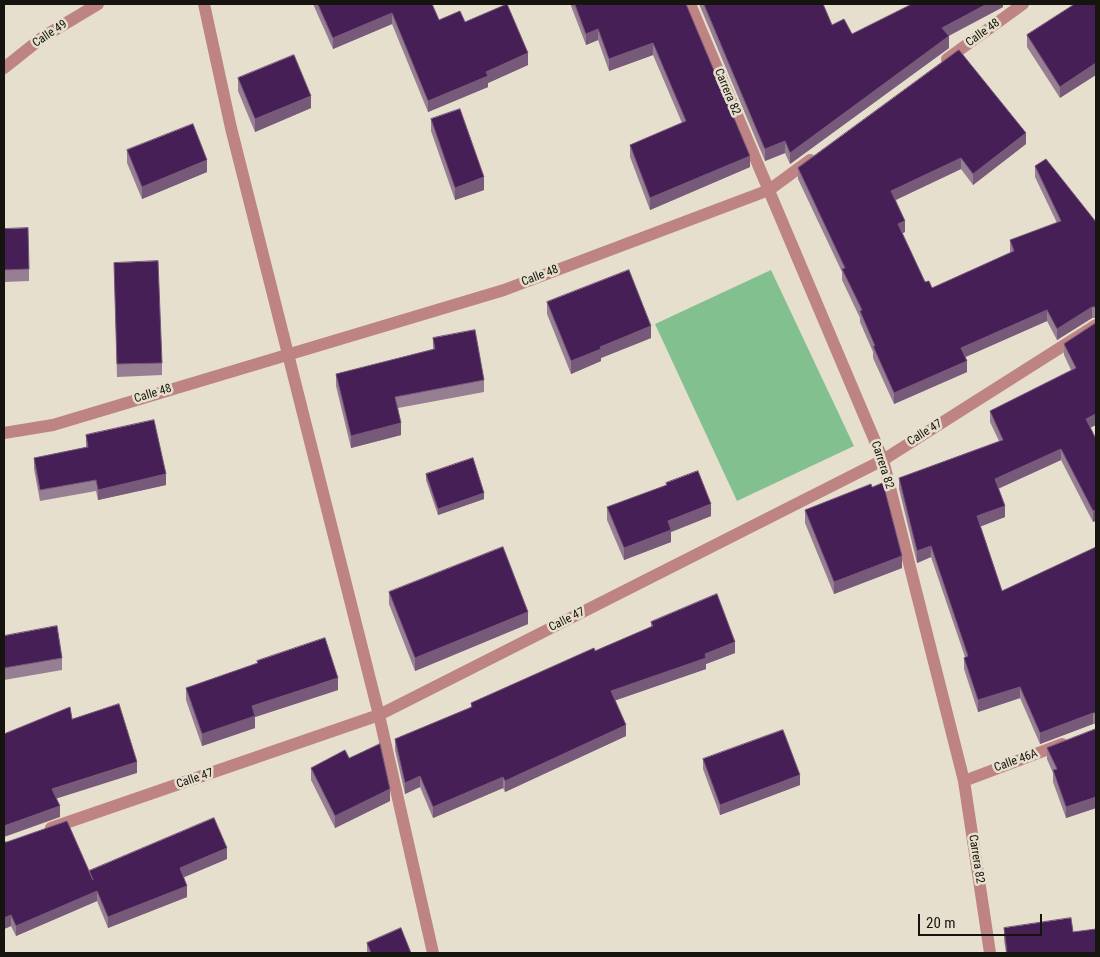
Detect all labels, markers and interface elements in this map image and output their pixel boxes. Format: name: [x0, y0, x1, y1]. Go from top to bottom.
street label: Calle 48: [963, 16, 1003, 50]
street label: Calle 49: [30, 17, 70, 51]
street label: Carrera 82: [711, 67, 743, 117]
street label: Calle 48: [520, 262, 560, 290]
street label: Calle 48: [133, 382, 173, 406]
street label: Calle 47: [905, 417, 945, 449]
street label: Carrera 82: [868, 439, 896, 491]
street label: Calle 47: [547, 605, 587, 635]
street label: Calle 46A: [992, 747, 1040, 775]
street label: Calle 47: [175, 766, 215, 792]
street label: Carrera 82: [965, 834, 987, 884]
scale bar: [920, 904, 1044, 936]
text: 20 m: [926, 914, 956, 932]

